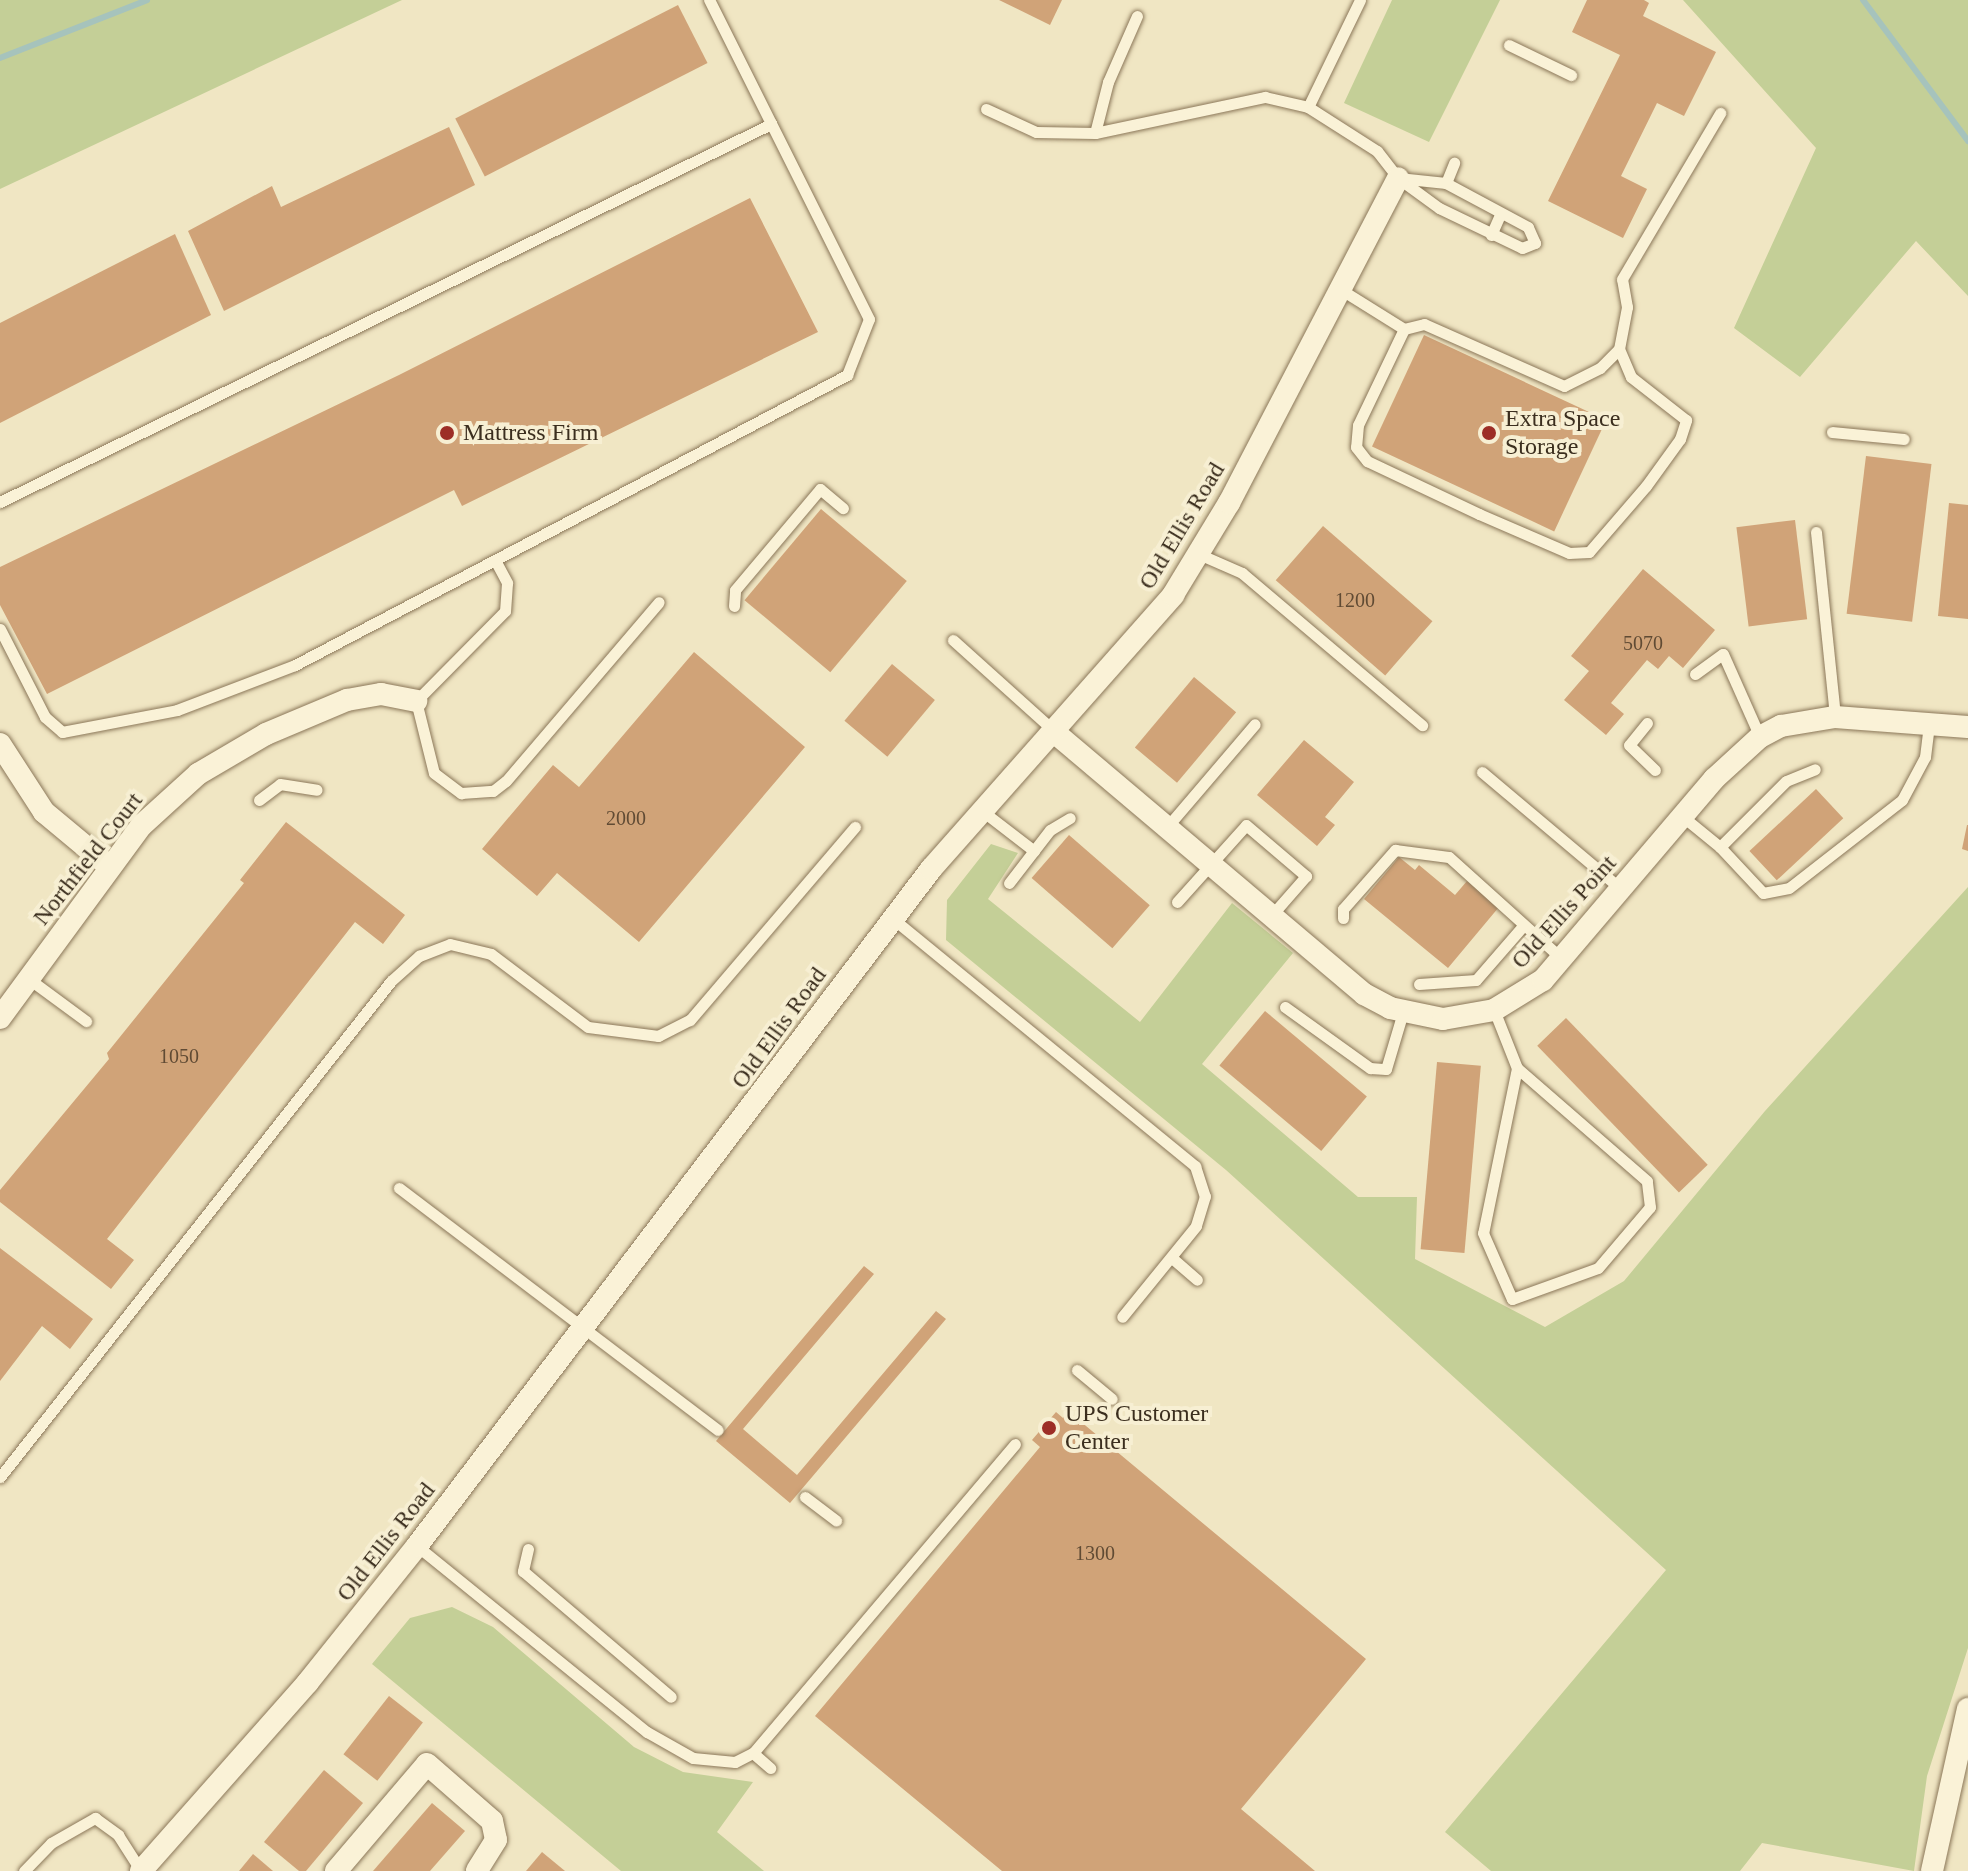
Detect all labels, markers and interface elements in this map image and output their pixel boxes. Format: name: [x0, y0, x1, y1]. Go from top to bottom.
place label: Extra Space Storage: [1505, 405, 1620, 461]
place label: Mattress Firm: [463, 419, 598, 447]
marker: Mattress Firm: [438, 424, 456, 442]
marker: Extra Space Storage: [1480, 424, 1498, 442]
street label: Old Ellis Road: [1133, 457, 1231, 595]
house number: 1200: [1335, 588, 1375, 612]
house number: 5070: [1623, 631, 1663, 655]
street label: Northfield Court: [27, 787, 149, 931]
house number: 2000: [606, 806, 646, 830]
street label: Old Ellis Point: [1506, 849, 1622, 975]
street label: Old Ellis Road: [725, 962, 833, 1094]
house number: 1050: [159, 1044, 199, 1068]
place label: UPS Customer Center: [1065, 1400, 1208, 1456]
marker: UPS Customer Center: [1040, 1419, 1058, 1437]
street label: Old Ellis Road: [331, 1477, 441, 1607]
house number: 1300: [1075, 1541, 1115, 1565]

